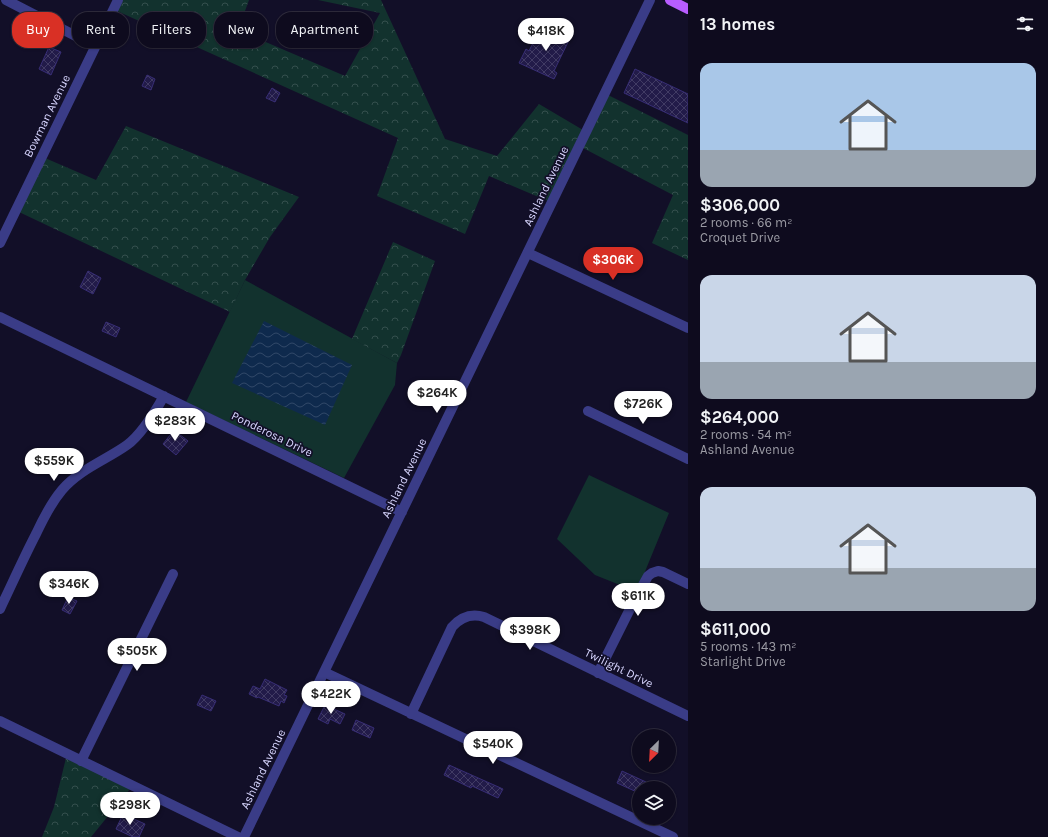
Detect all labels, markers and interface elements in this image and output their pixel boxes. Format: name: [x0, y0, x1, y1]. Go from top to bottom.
chip: Buy: [12, 12, 64, 48]
chip: Rent: [72, 12, 129, 48]
chip: Filters: [137, 12, 206, 48]
chip: New: [214, 12, 268, 48]
chip: Apartment: [276, 12, 373, 48]
icon: filters: [1014, 13, 1036, 35]
text: 13 homes: [700, 14, 775, 34]
pin: $418K: [518, 18, 574, 52]
text: $418K: [527, 23, 565, 38]
street label: Bowman Avenue: [21, 72, 73, 160]
icon: home: [832, 89, 904, 161]
street label: Ashland Avenue: [521, 144, 571, 228]
text: $306,000: [700, 195, 780, 215]
text: 2 rooms · 66 m²: [700, 215, 792, 230]
text: Croquet Drive: [700, 230, 780, 245]
pin: $306K: [585, 247, 641, 281]
text: $306K: [592, 252, 634, 267]
icon: home: [832, 301, 904, 373]
pin: $264K: [409, 380, 465, 414]
text: $264K: [417, 385, 457, 400]
pin: $726K: [615, 391, 671, 425]
text: $726K: [623, 396, 663, 411]
text: $264,000: [700, 407, 779, 427]
pin: $283K: [147, 408, 203, 442]
street label: Ponderosa Drive: [229, 408, 315, 460]
text: $283K: [154, 413, 196, 428]
text: 2 rooms · 54 m²: [700, 427, 792, 442]
street label: Ashland Avenue: [379, 436, 429, 520]
text: Ashland Avenue: [700, 442, 794, 457]
pin: $559K: [26, 448, 82, 482]
text: $559K: [34, 453, 74, 468]
icon: home: [832, 513, 904, 585]
pin: $346K: [41, 571, 97, 605]
text: $346K: [48, 576, 90, 591]
pin: $611K: [610, 583, 666, 617]
text: $611K: [621, 588, 655, 603]
pin: $398K: [502, 617, 558, 651]
text: $611,000: [700, 619, 771, 639]
text: $398K: [509, 622, 551, 637]
pin: $505K: [109, 638, 165, 672]
text: 5 rooms · 143 m²: [700, 639, 797, 654]
text: $505K: [117, 643, 157, 658]
street label: Twilight Drive: [583, 645, 655, 691]
text: Starlight Drive: [700, 654, 786, 669]
pin: $422K: [303, 681, 359, 715]
text: $422K: [311, 686, 351, 701]
street label: Ashland Avenue: [238, 727, 288, 811]
north arrow: [632, 729, 676, 773]
map controls: [632, 729, 676, 825]
pin: $540K: [465, 731, 521, 765]
text: $540K: [473, 736, 513, 751]
button: layers: [632, 781, 676, 825]
pin: $298K: [102, 792, 158, 826]
text: $298K: [109, 797, 151, 812]

